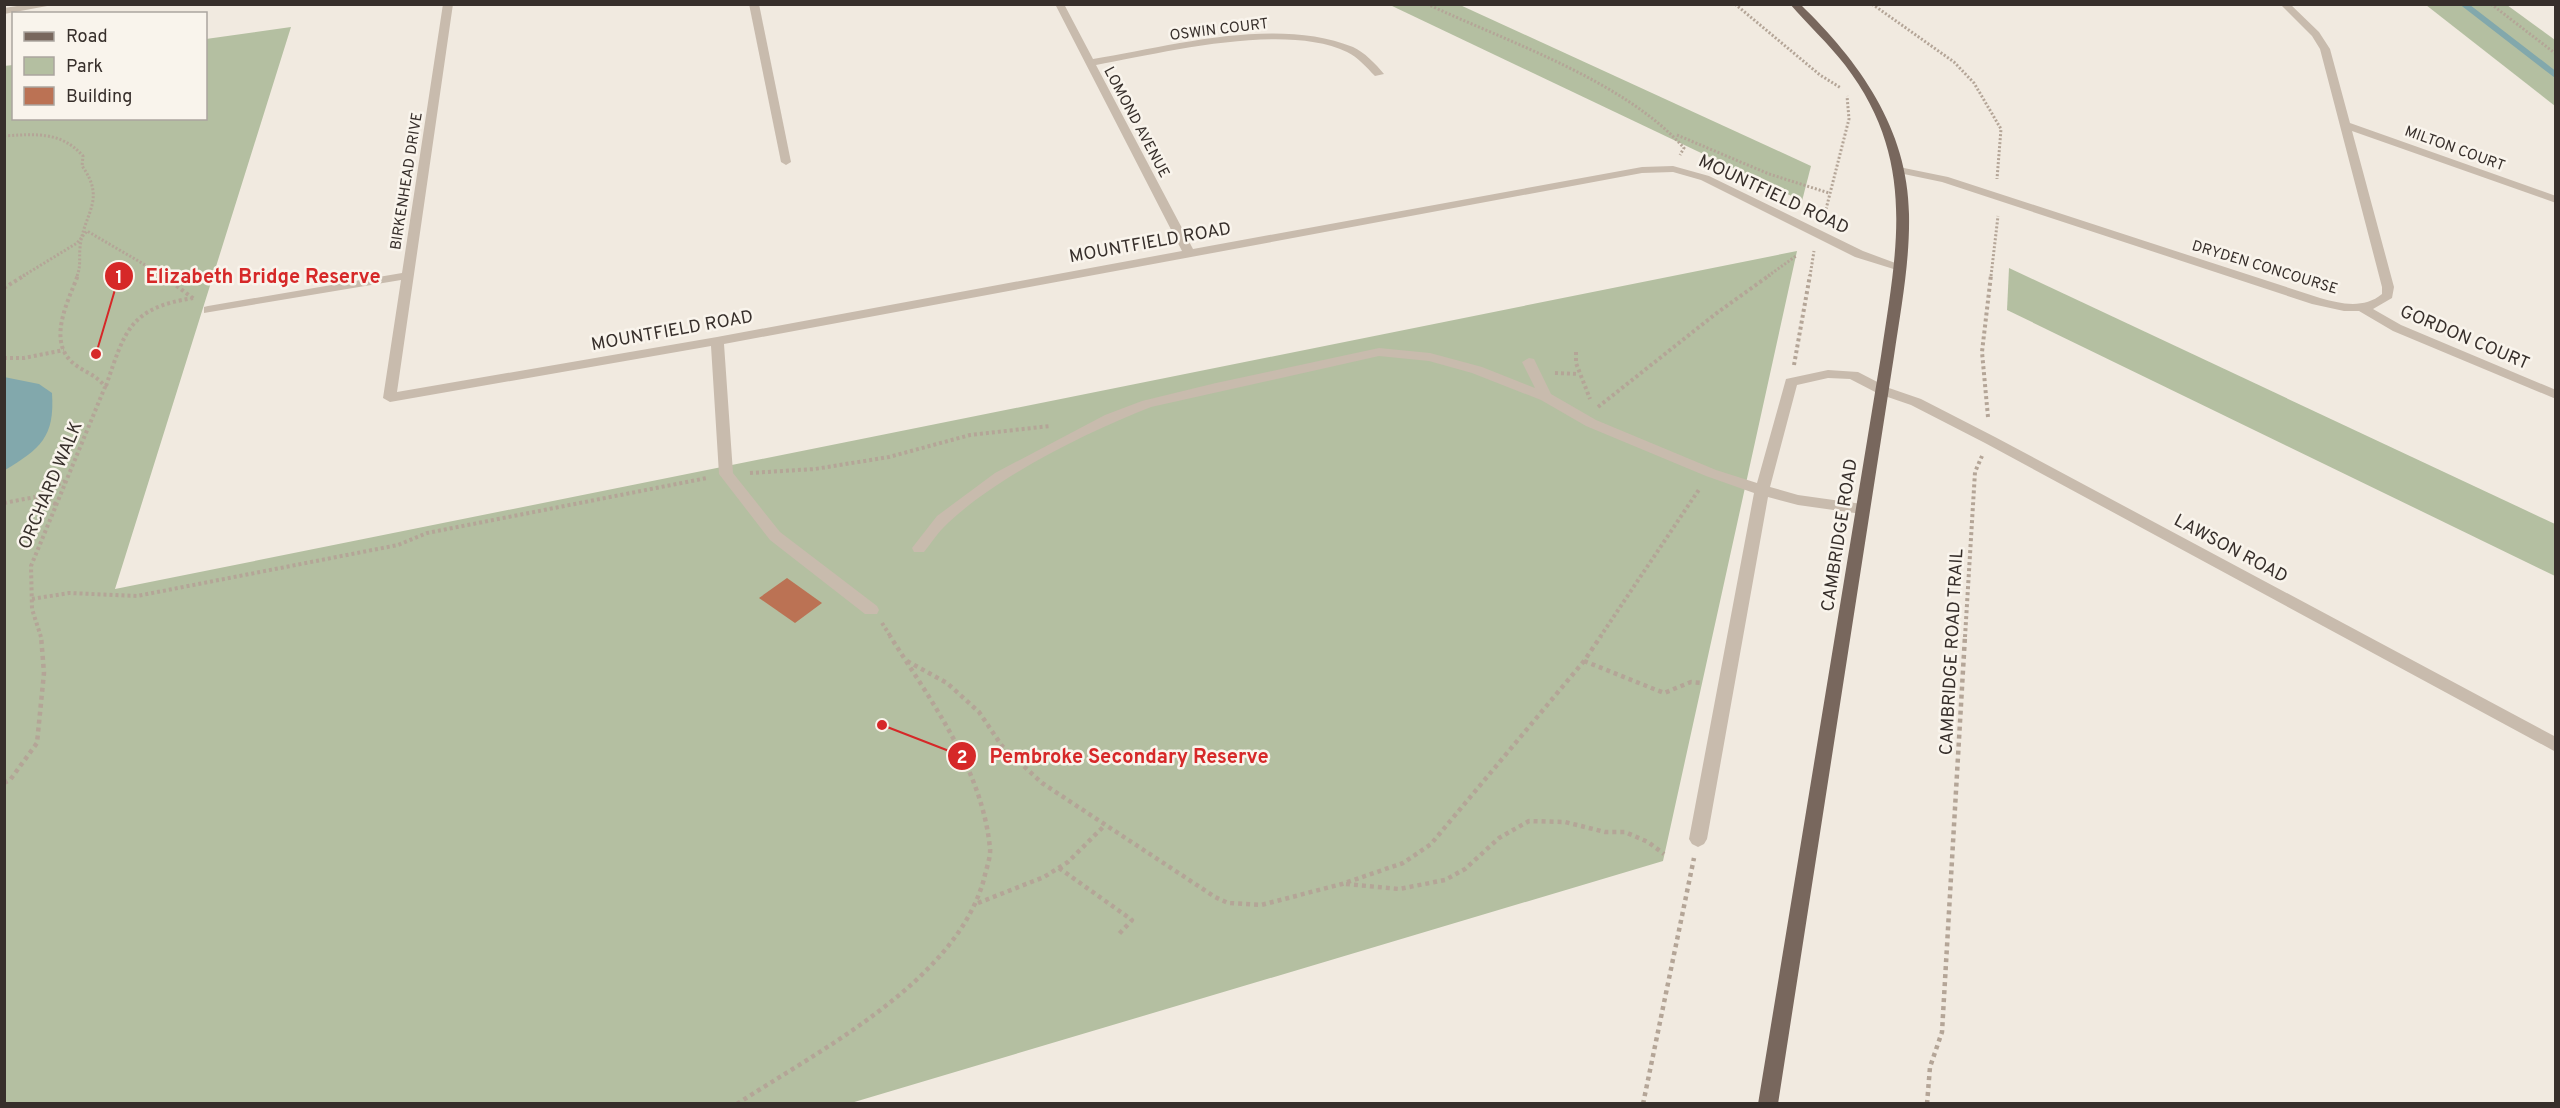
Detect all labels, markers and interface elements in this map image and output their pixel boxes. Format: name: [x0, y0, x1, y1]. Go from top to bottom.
legend: [12, 12, 207, 120]
street label: OSWIN COURT: [1169, 15, 1270, 46]
text: Road: [66, 26, 108, 49]
text: Park: [66, 56, 103, 79]
street label: LOMOND AVENUE: [1098, 64, 1173, 181]
text: Building: [66, 86, 132, 109]
street label: BIRKENHEAD DRIVE: [387, 111, 428, 251]
street label: MILTON COURT: [2402, 122, 2507, 176]
street label: MOUNTFIELD ROAD: [1694, 150, 1852, 240]
street label: MOUNTFIELD ROAD: [1068, 218, 1233, 269]
street label: DRYDEN CONCOURSE: [2189, 237, 2340, 300]
callout: Elizabeth Bridge Reserve: [104, 257, 393, 295]
text: Elizabeth Bridge Reserve: [145, 265, 381, 291]
text: 1: [115, 267, 123, 290]
street label: GORDON COURT: [2396, 301, 2533, 376]
street label: MOUNTFIELD ROAD: [590, 306, 755, 357]
street label: ORCHARD WALK: [14, 418, 89, 553]
street label: CAMBRIDGE ROAD: [1817, 457, 1864, 613]
street label: LAWSON ROAD: [2169, 510, 2291, 589]
street label: CAMBRIDGE ROAD TRAIL: [1936, 548, 1969, 756]
callout: Pembroke Secondary Reserve: [947, 737, 1280, 775]
text: Pembroke Secondary Reserve: [989, 745, 1269, 771]
text: 2: [956, 747, 968, 770]

